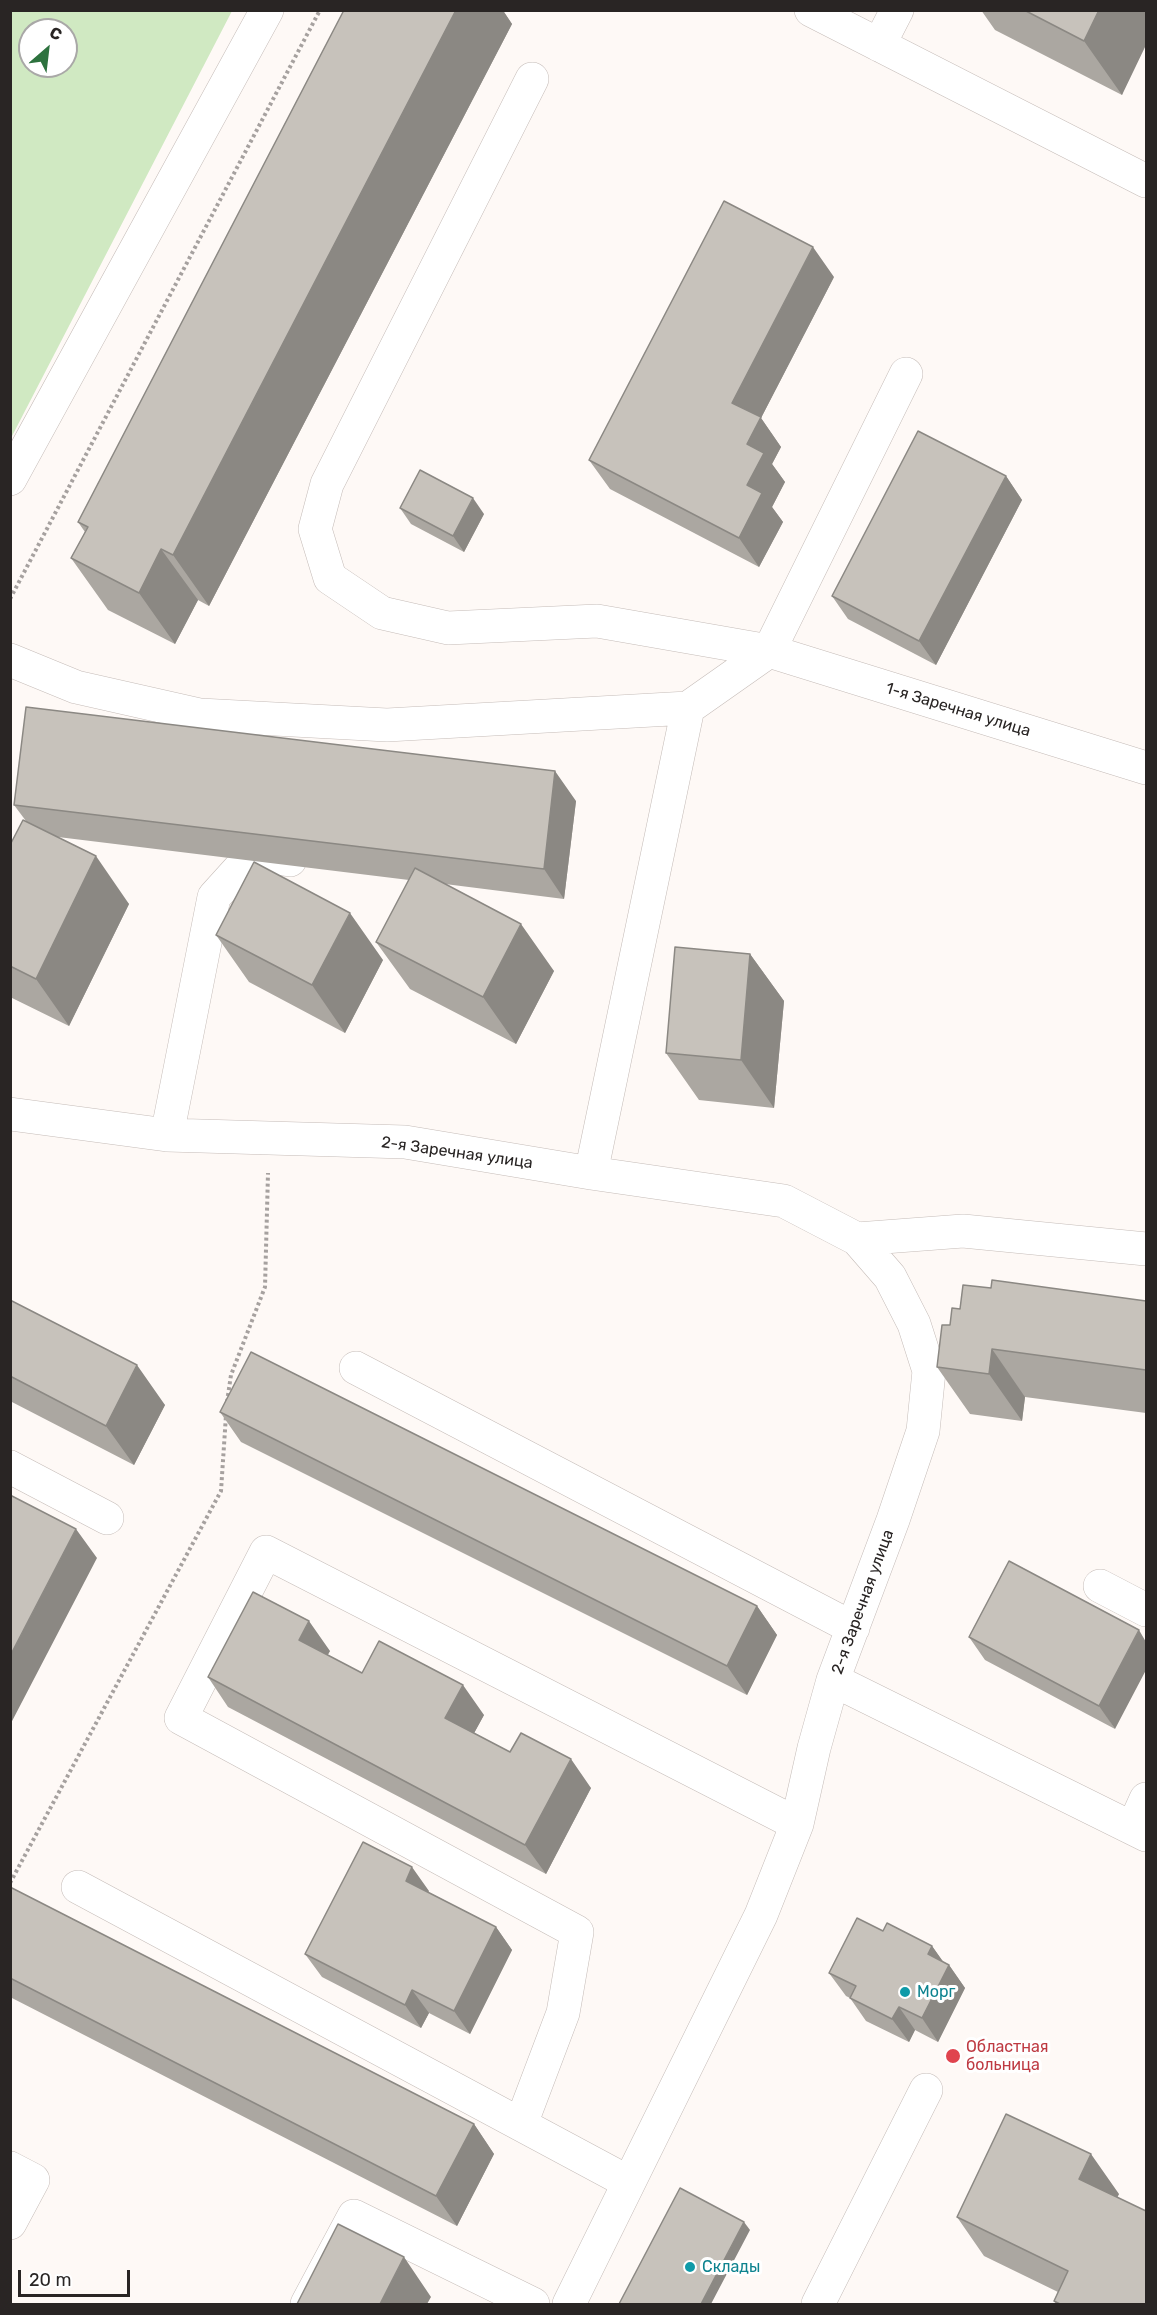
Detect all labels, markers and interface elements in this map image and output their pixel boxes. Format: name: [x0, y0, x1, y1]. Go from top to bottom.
north arrow: [18, 18, 78, 78]
text: С: [46, 22, 65, 44]
street label: 1-я Заречная улица: [883, 679, 1033, 741]
street label: 2-я Заречная улица: [380, 1133, 534, 1173]
street label: 2-я Заречная улица: [828, 1527, 898, 1677]
place label: Морг: [917, 1982, 955, 2002]
marker: Морг: [898, 1985, 912, 1999]
place label: Областная больница: [966, 2037, 1049, 2075]
marker: Областная больница: [944, 2047, 962, 2065]
place label: Склады: [702, 2257, 760, 2277]
scale bar: [21, 2258, 134, 2296]
marker: Склады: [683, 2260, 697, 2274]
text: 20 m: [29, 2269, 71, 2291]

